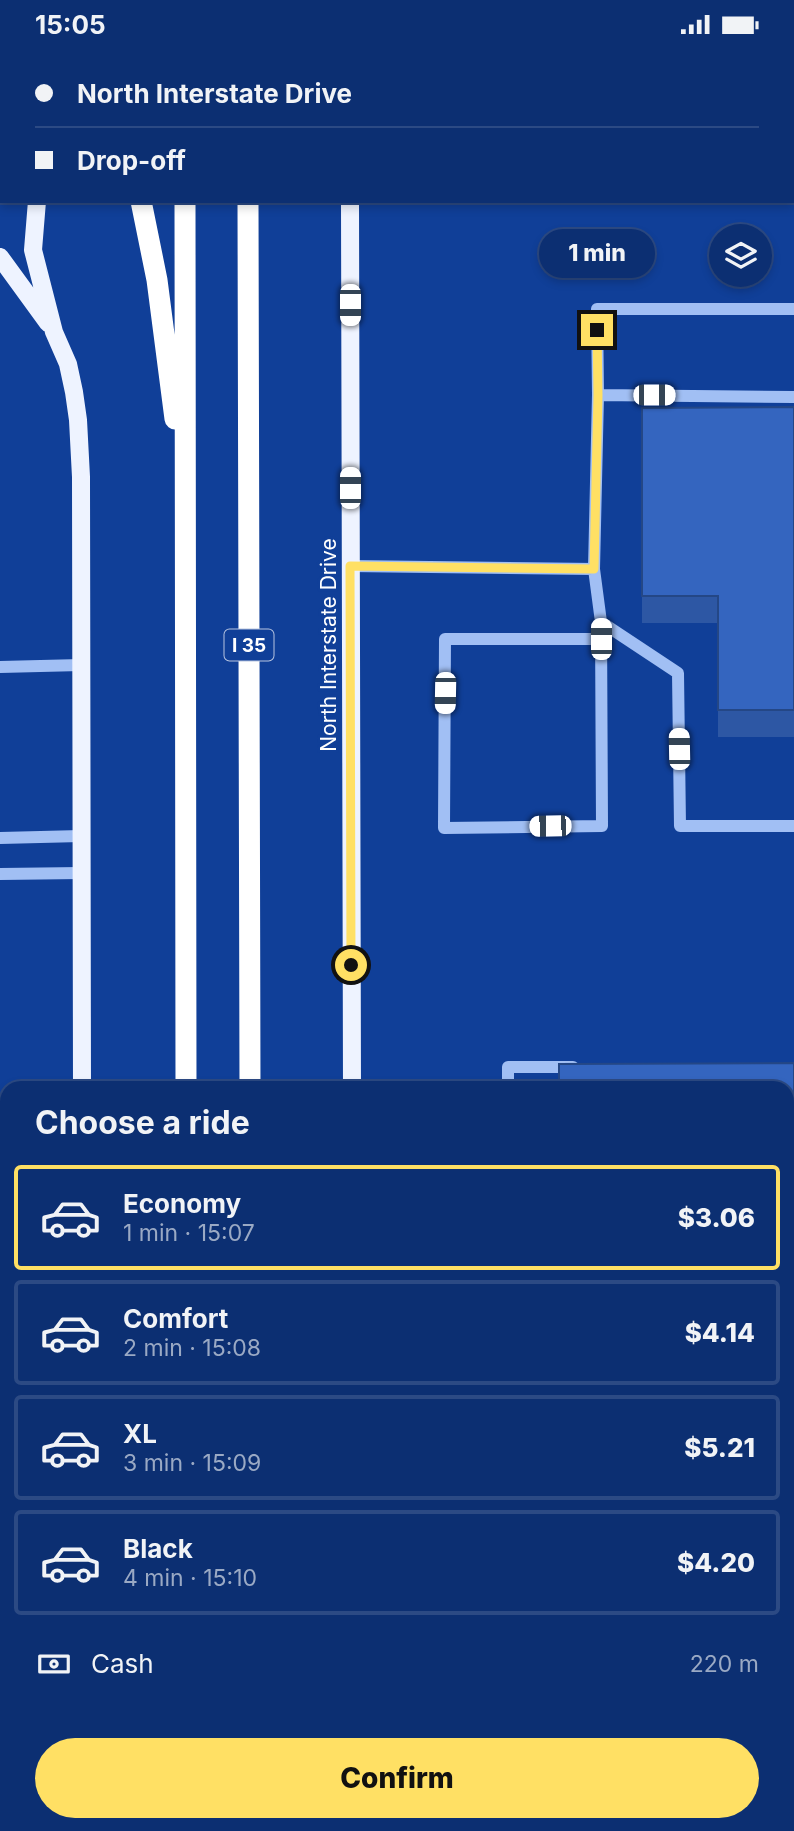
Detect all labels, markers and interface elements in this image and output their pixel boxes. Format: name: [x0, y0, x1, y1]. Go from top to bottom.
text: 15:05: [35, 9, 106, 40]
text: North Interstate Drive: [77, 78, 352, 109]
text: Drop-off: [77, 145, 186, 176]
map controls: [709, 224, 772, 287]
button: layers: [709, 224, 772, 287]
callout: 1 min: [539, 229, 655, 278]
text: 1 min: [568, 239, 626, 267]
car: [340, 284, 361, 326]
route end: [581, 314, 613, 346]
car: [634, 385, 676, 406]
car: [340, 467, 361, 509]
street label: North Interstate Drive: [316, 538, 341, 752]
car: [591, 618, 612, 660]
road number: I 35: [224, 629, 274, 660]
car: [435, 672, 456, 714]
car: [669, 728, 690, 770]
car: [529, 815, 572, 837]
route start: [335, 949, 367, 981]
text: Choose a ride: [35, 1103, 250, 1142]
icon: car: [39, 1186, 102, 1249]
text: Economy: [123, 1188, 241, 1219]
text: $3.06: [678, 1202, 755, 1233]
text: 1 min · 15:07: [123, 1219, 255, 1247]
icon: car: [39, 1301, 102, 1364]
text: Comfort: [123, 1303, 228, 1334]
text: $4.14: [685, 1317, 755, 1348]
text: 2 min · 15:08: [123, 1334, 261, 1362]
icon: car: [39, 1416, 102, 1479]
text: XL: [123, 1418, 157, 1449]
text: $5.21: [684, 1432, 755, 1463]
text: 3 min · 15:09: [123, 1449, 261, 1477]
icon: car: [39, 1531, 102, 1594]
text: Black: [123, 1533, 193, 1564]
text: $4.20: [677, 1547, 755, 1578]
text: 4 min · 15:10: [123, 1564, 257, 1592]
icon: cash: [35, 1645, 73, 1683]
text: Cash: [91, 1648, 154, 1679]
text: 220 m: [690, 1650, 759, 1678]
button: Confirm: [35, 1738, 759, 1818]

